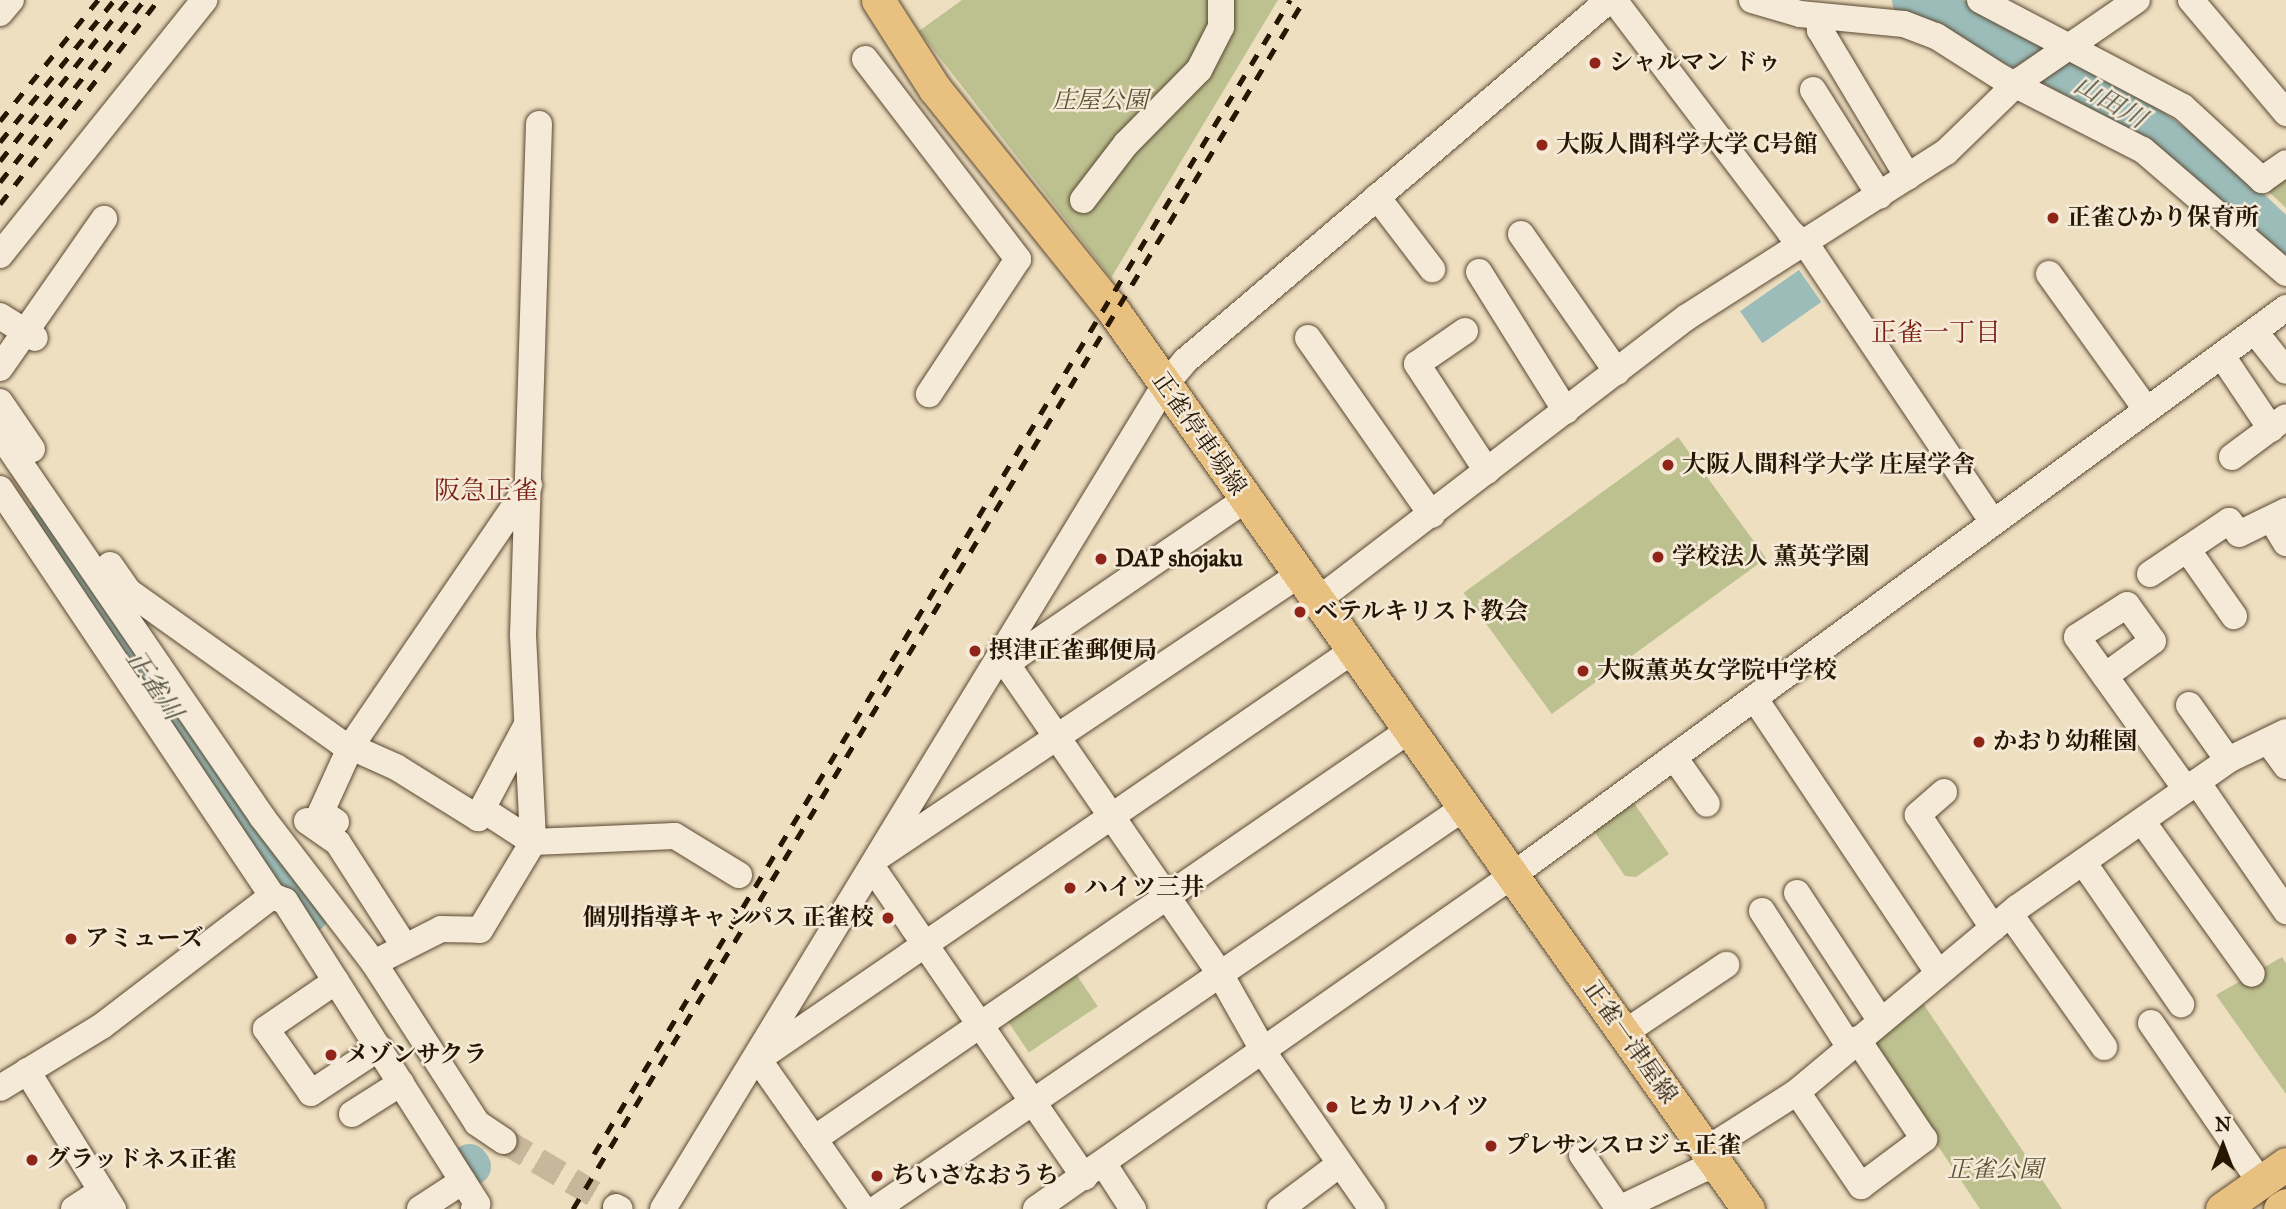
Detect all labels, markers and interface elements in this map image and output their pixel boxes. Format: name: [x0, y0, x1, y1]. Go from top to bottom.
place label: シャルマン ドゥ: [1609, 49, 1782, 77]
marker: シャルマン ドゥ: [1587, 55, 1603, 71]
water label: 山田川: [2068, 69, 2152, 135]
park label: 庄屋公園: [1052, 87, 1148, 115]
place label: 大阪人間科学大学 C号館: [1556, 131, 1818, 159]
marker: 大阪人間科学大学 C号館: [1534, 137, 1550, 153]
place label: 正雀ひかり保育所: [2067, 204, 2259, 232]
marker: 正雀ひかり保育所: [2045, 210, 2061, 226]
district label: 正雀一丁目: [1871, 317, 2001, 349]
street label: 正雀停車場線: [1146, 367, 1252, 501]
place label: 大阪人間科学大学 庄屋学舎: [1682, 451, 1975, 479]
marker: 大阪人間科学大学 庄屋学舎: [1660, 457, 1676, 473]
district label: 阪急正雀: [434, 475, 538, 507]
place label: 学校法人 薫英学園: [1672, 543, 1869, 571]
place label: DAP shojaku: [1115, 545, 1243, 573]
marker: 学校法人 薫英学園: [1650, 549, 1666, 565]
marker: DAP shojaku: [1093, 551, 1109, 567]
place label: ベテルキリスト教会: [1314, 598, 1530, 626]
marker: ベテルキリスト教会: [1292, 604, 1308, 620]
place label: 摂津正雀郵便局: [989, 637, 1157, 665]
marker: 摂津正雀郵便局: [967, 643, 983, 659]
water label: 正雀川: [119, 644, 189, 726]
place label: 大阪薫英女学院中学校: [1597, 657, 1837, 685]
marker: 大阪薫英女学院中学校: [1575, 663, 1591, 679]
place label: かおり幼稚園: [1993, 728, 2137, 756]
marker: かおり幼稚園: [1971, 734, 1987, 750]
place label: ハイツ三井: [1084, 874, 1204, 902]
marker: ハイツ三井: [1062, 880, 1078, 896]
place label: 個別指導キャンパス 正雀校: [581, 904, 874, 932]
marker: 個別指導キャンパス 正雀校: [880, 910, 896, 926]
place label: アミューズ: [85, 925, 205, 953]
marker: アミューズ: [63, 931, 79, 947]
street label: 正雀一津屋線: [1577, 975, 1683, 1109]
place label: メゾンサクラ: [345, 1041, 489, 1069]
marker: メゾンサクラ: [323, 1047, 339, 1063]
place label: ヒカリハイツ: [1346, 1093, 1490, 1121]
marker: ヒカリハイツ: [1324, 1099, 1340, 1115]
north arrow: [2188, 1111, 2258, 1181]
text: N: [2215, 1113, 2231, 1136]
place label: プレサンスロジェ正雀: [1505, 1132, 1745, 1160]
marker: プレサンスロジェ正雀: [1483, 1138, 1499, 1154]
place label: グラッドネス正雀: [46, 1146, 238, 1174]
marker: グラッドネス正雀: [24, 1152, 40, 1168]
park label: 正雀公園: [1947, 1156, 2043, 1184]
place label: ちいさなおうち: [891, 1162, 1059, 1190]
marker: ちいさなおうち: [869, 1168, 885, 1184]

